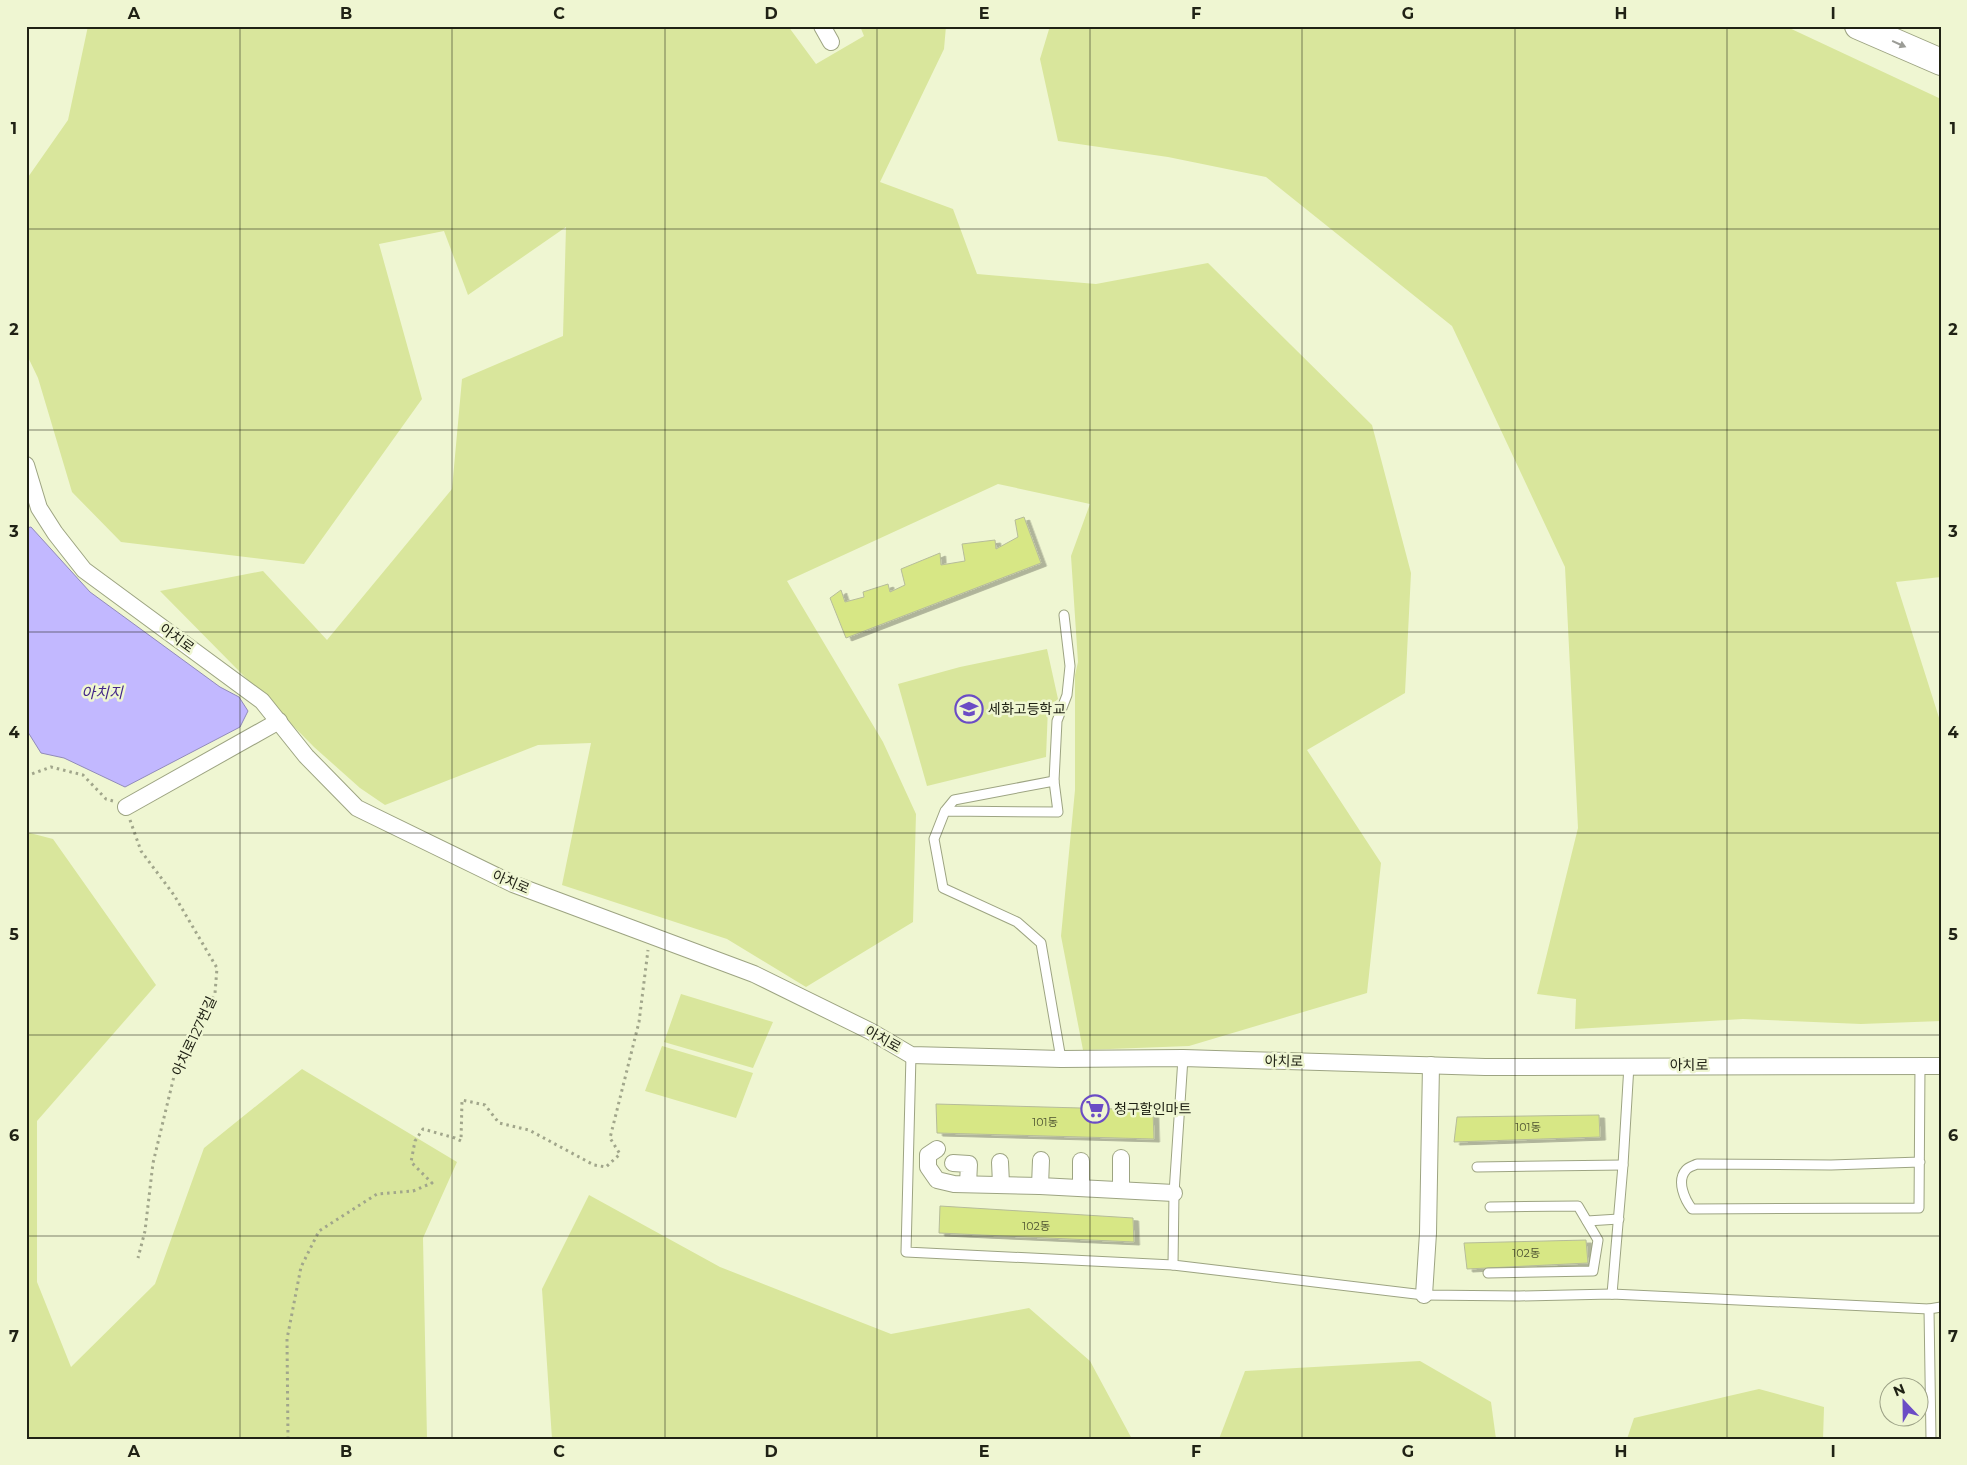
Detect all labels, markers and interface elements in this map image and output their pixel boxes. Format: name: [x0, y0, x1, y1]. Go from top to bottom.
text: A: [127, 4, 141, 23]
text: B: [340, 4, 352, 23]
text: C: [553, 4, 565, 23]
text: D: [764, 4, 778, 23]
text: E: [979, 4, 989, 23]
text: F: [1191, 4, 1201, 23]
text: G: [1402, 4, 1414, 23]
text: H: [1615, 4, 1627, 23]
text: I: [1830, 4, 1836, 23]
one-way arrow: [1892, 41, 1906, 49]
text: 1: [11, 119, 17, 138]
text: 1: [1950, 119, 1956, 138]
text: 2: [9, 320, 19, 339]
text: 2: [1948, 320, 1958, 339]
text: 3: [8, 522, 19, 541]
text: 3: [1947, 522, 1958, 541]
street label: 아치로: [156, 619, 198, 657]
water label: 아치지: [81, 683, 124, 702]
school or university icon: 세화고등학교: [954, 694, 984, 724]
place label: 세화고등학교: [988, 700, 1065, 718]
text: 4: [8, 723, 20, 742]
text: 4: [1947, 723, 1959, 742]
street label: 아치로: [490, 866, 532, 898]
text: 5: [9, 925, 19, 944]
text: 5: [1948, 925, 1958, 944]
street label: 아치로127번길: [168, 993, 220, 1079]
street label: 아치로: [862, 1022, 904, 1056]
street label: 아치로: [1265, 1052, 1304, 1070]
street label: 아치로: [1670, 1056, 1708, 1074]
supermarket icon: 청구할인마트: [1080, 1094, 1110, 1124]
place label: 청구할인마트: [1114, 1100, 1191, 1118]
house number: 101동: [1032, 1115, 1058, 1129]
house number: 101동: [1515, 1120, 1541, 1134]
text: 6: [9, 1126, 19, 1145]
text: 6: [1948, 1126, 1958, 1145]
house number: 102동: [1022, 1219, 1050, 1233]
house number: 102동: [1512, 1246, 1540, 1260]
text: 7: [9, 1327, 19, 1346]
text: 7: [1948, 1327, 1958, 1346]
north arrow: [1880, 1378, 1930, 1428]
text: N: [1891, 1379, 1908, 1400]
text: A: [127, 1442, 141, 1461]
text: B: [340, 1442, 352, 1461]
text: C: [553, 1442, 565, 1461]
text: D: [764, 1442, 778, 1461]
text: E: [979, 1442, 989, 1461]
text: F: [1191, 1442, 1201, 1461]
text: G: [1402, 1442, 1414, 1461]
text: H: [1615, 1442, 1627, 1461]
text: I: [1830, 1442, 1836, 1461]

